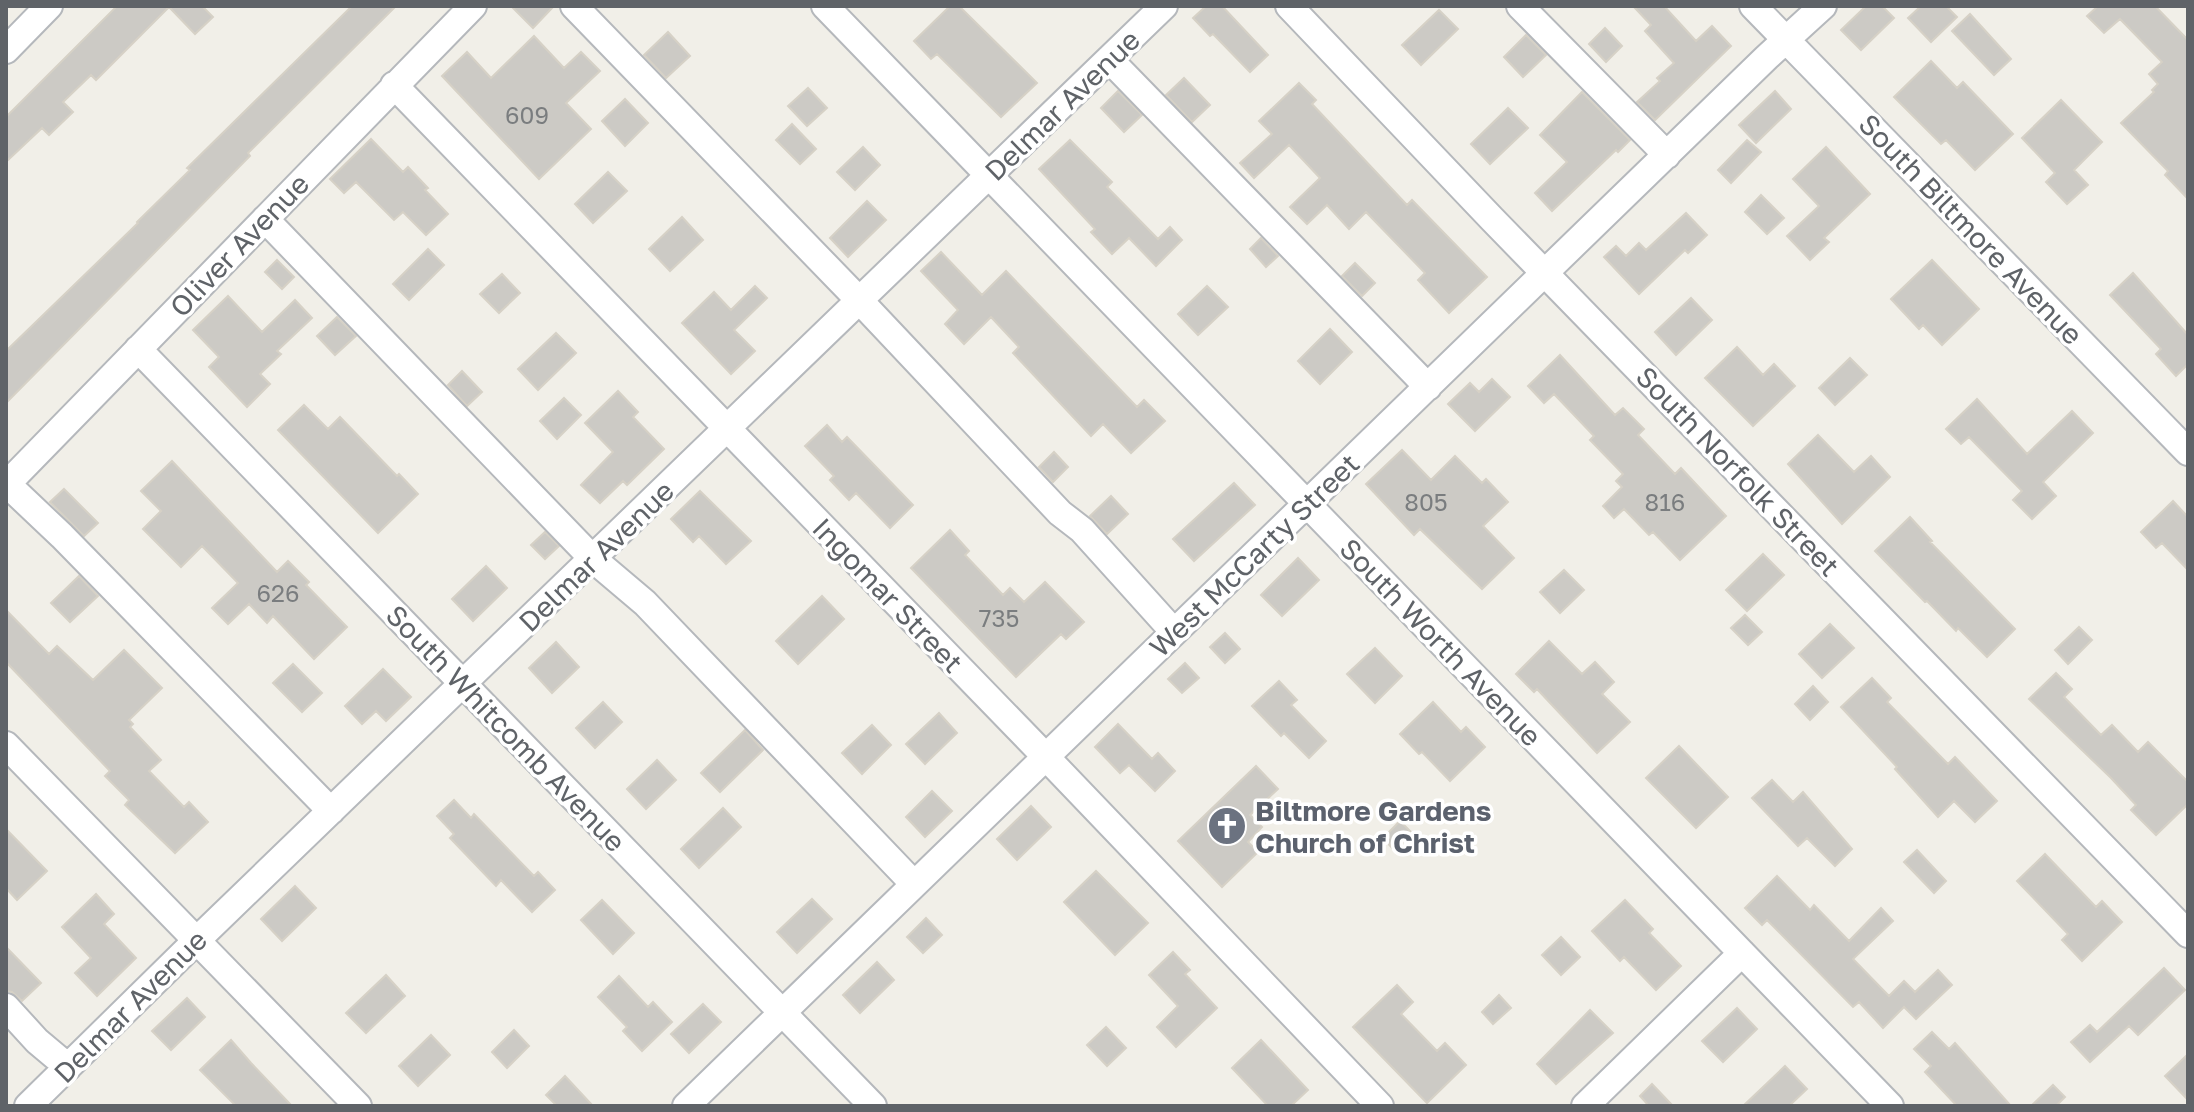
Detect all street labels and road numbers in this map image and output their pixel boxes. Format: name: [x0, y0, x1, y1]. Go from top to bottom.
street label: Delmar Avenue: [978, 23, 1146, 187]
street label: South Biltmore Avenue: [1852, 107, 2090, 351]
street label: Oliver Avenue: [163, 167, 315, 323]
street label: South Norfolk Street: [1630, 360, 1846, 582]
street label: West McCarty Street: [1143, 447, 1365, 663]
street label: Delmar Avenue: [512, 474, 680, 638]
street label: Ingomar Street: [806, 511, 970, 679]
street label: South Worth Avenue: [1333, 531, 1549, 753]
street label: South Whitcomb Avenue: [380, 598, 632, 858]
street label: Delmar Avenue: [47, 923, 213, 1089]

